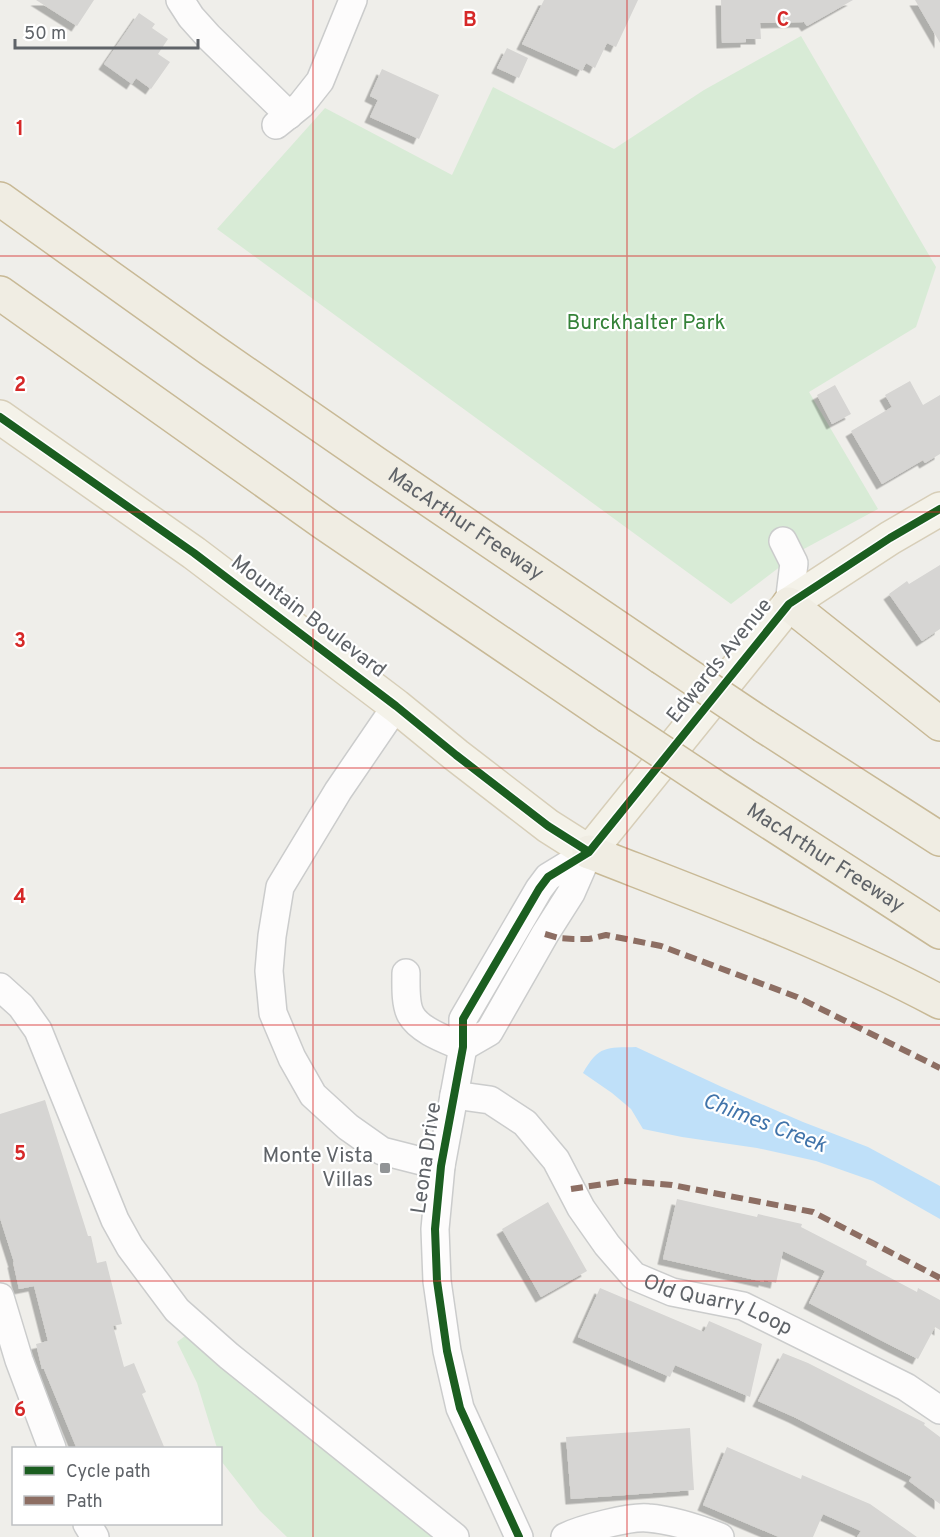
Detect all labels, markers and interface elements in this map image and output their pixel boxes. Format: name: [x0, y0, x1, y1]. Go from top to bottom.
text: B: [463, 8, 477, 34]
text: C: [777, 8, 789, 34]
scale bar: [15, 12, 198, 50]
text: 50 m: [24, 23, 66, 46]
text: 1: [16, 117, 24, 143]
park label: Burckhalter Park: [566, 310, 726, 337]
text: 2: [14, 373, 26, 399]
street label: MacArthur Freeway: [382, 462, 549, 587]
street label: Mountain Boulevard: [225, 550, 391, 684]
street label: Edwards Avenue: [661, 593, 779, 729]
text: 3: [14, 629, 26, 655]
street label: MacArthur Freeway: [741, 797, 910, 919]
text: 4: [14, 885, 26, 911]
water label: Chimes Creek: [698, 1088, 831, 1160]
street label: Leona Drive: [406, 1100, 448, 1216]
text: 5: [14, 1142, 26, 1168]
place label: Monte Vista Villas: [262, 1143, 373, 1194]
marker: Monte Vista Villas: [378, 1161, 392, 1175]
street label: Old Quarry Loop: [639, 1268, 797, 1342]
text: 6: [14, 1398, 26, 1424]
legend: [12, 1447, 222, 1525]
text: Cycle path: [66, 1461, 151, 1484]
text: Path: [66, 1491, 103, 1514]

